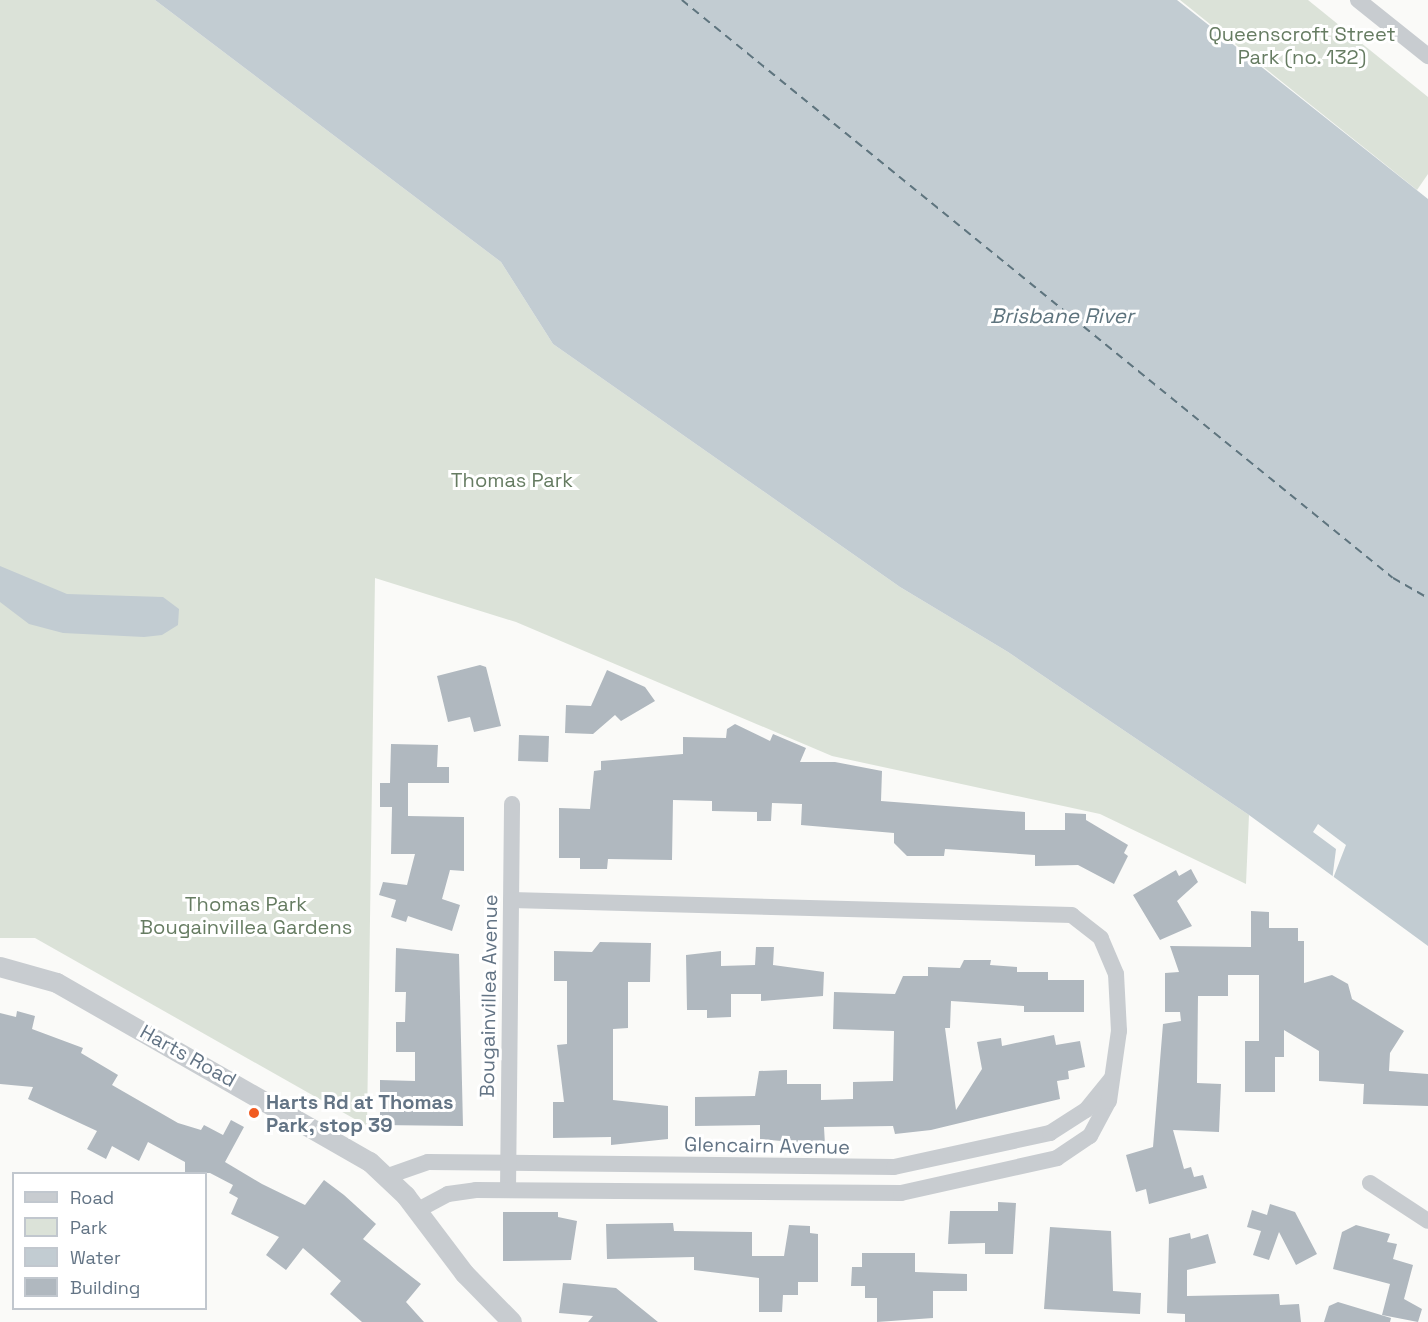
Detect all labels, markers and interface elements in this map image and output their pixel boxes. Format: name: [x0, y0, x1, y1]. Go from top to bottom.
park label: Queenscroft Street Park (no. 132): [1208, 23, 1396, 70]
water label: Brisbane River: [990, 303, 1134, 329]
park label: Thomas Park: [451, 468, 573, 492]
park label: Thomas Park Bougainvillea Gardens: [140, 893, 352, 940]
street label: Bougainvillea Avenue: [475, 894, 503, 1098]
street label: Harts Road: [136, 1020, 240, 1092]
place label: Harts Rd at Thomas Park, stop 39: [266, 1090, 454, 1137]
marker: Harts Rd at Thomas Park, stop 39: [247, 1106, 261, 1120]
street label: Glencairn Avenue: [684, 1133, 850, 1159]
legend: [12, 1172, 207, 1310]
text: Road: [70, 1186, 114, 1209]
text: Park: [70, 1216, 107, 1239]
text: Water: [70, 1246, 121, 1269]
text: Building: [70, 1276, 140, 1299]

